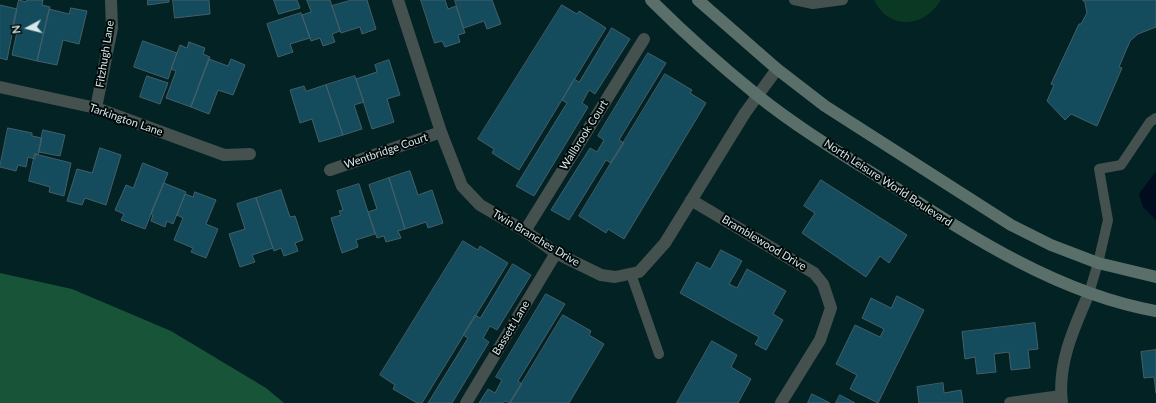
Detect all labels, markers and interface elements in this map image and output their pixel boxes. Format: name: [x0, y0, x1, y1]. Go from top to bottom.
north arrow: [8, 8, 48, 48]
street label: Fitzhugh Lane: [93, 20, 117, 88]
text: N: [9, 25, 23, 35]
street label: Wallbrook Court: [557, 98, 611, 172]
street label: Tarkington Lane: [87, 101, 165, 139]
street label: Wentbridge Court: [343, 131, 429, 171]
street label: North Leisure World Boulevard: [822, 137, 954, 229]
street label: Twin Branches Drive: [490, 207, 582, 269]
street label: Bramblewood Drive: [719, 213, 809, 273]
street label: Bassett Lane: [490, 298, 532, 358]

